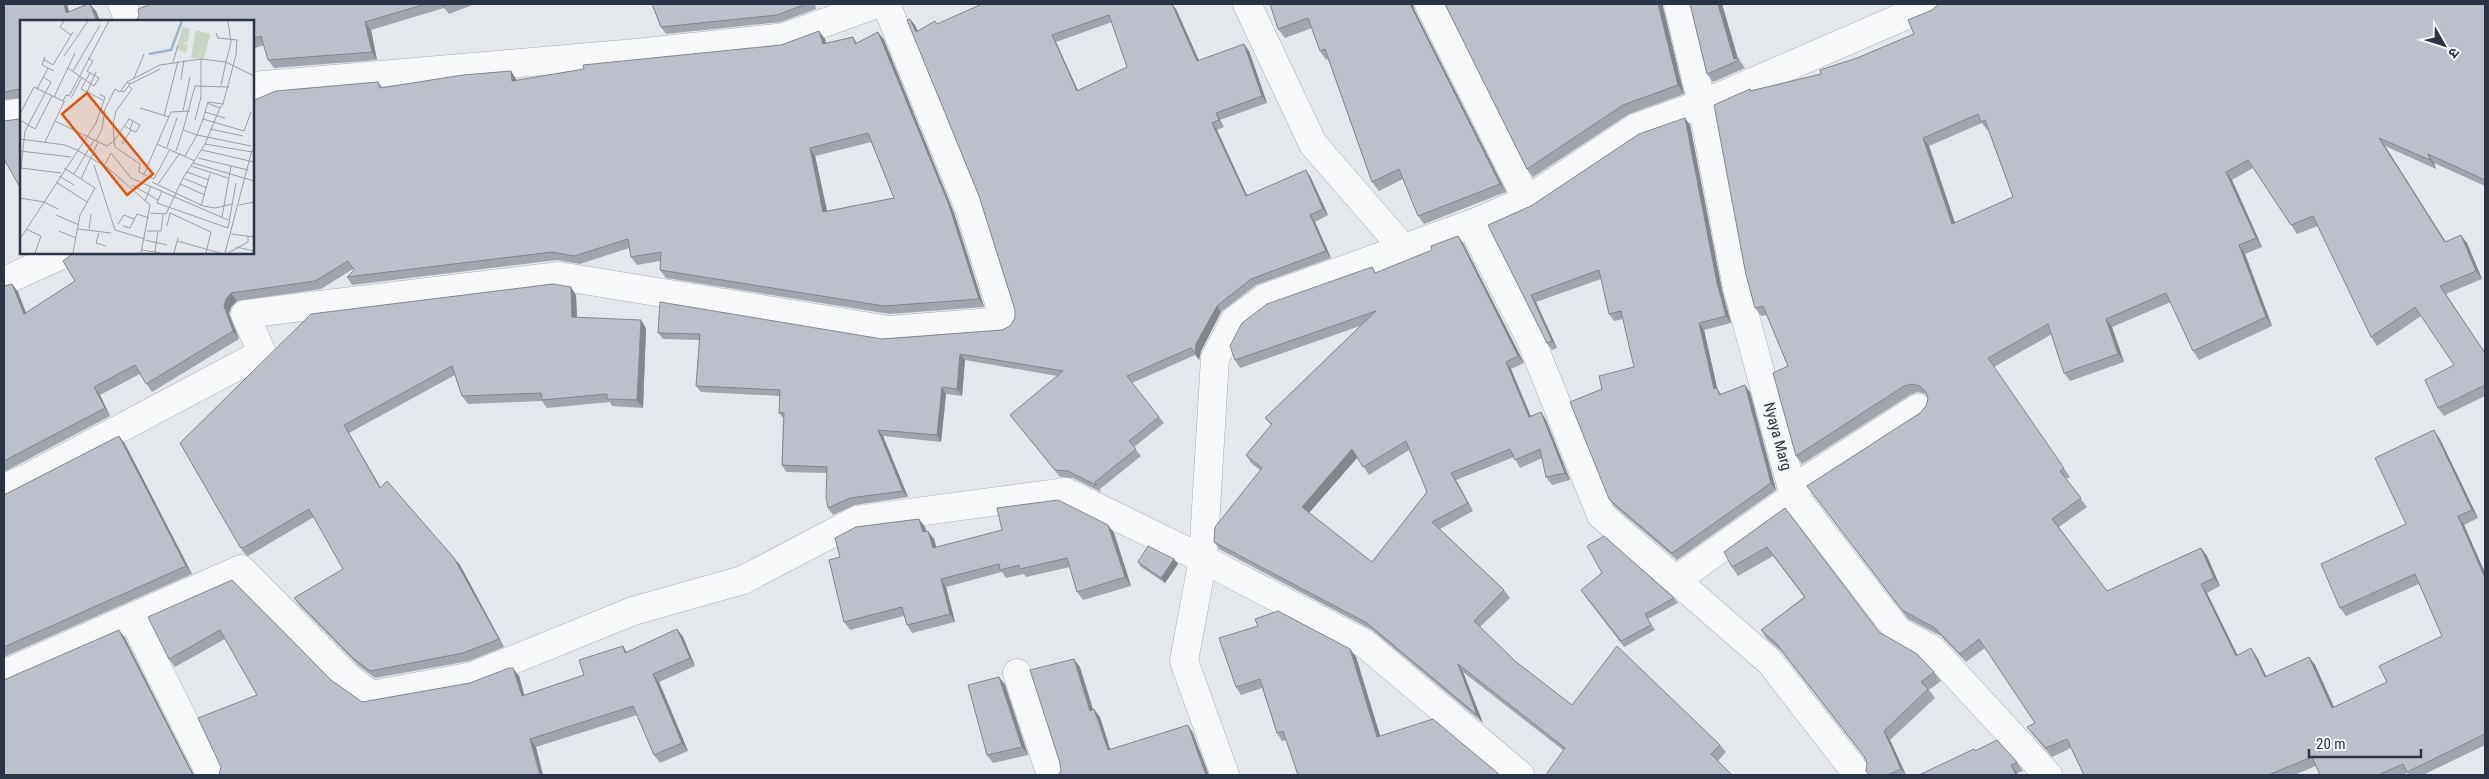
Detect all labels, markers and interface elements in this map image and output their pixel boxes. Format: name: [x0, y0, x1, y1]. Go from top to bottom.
inset map: [20, 20, 254, 254]
north arrow: [2419, 20, 2469, 70]
text: उ: [2445, 45, 2463, 62]
street label: Nyaya Marg: [1760, 400, 1796, 472]
scale bar: [2309, 726, 2422, 758]
text: 20 m: [2316, 735, 2346, 753]

